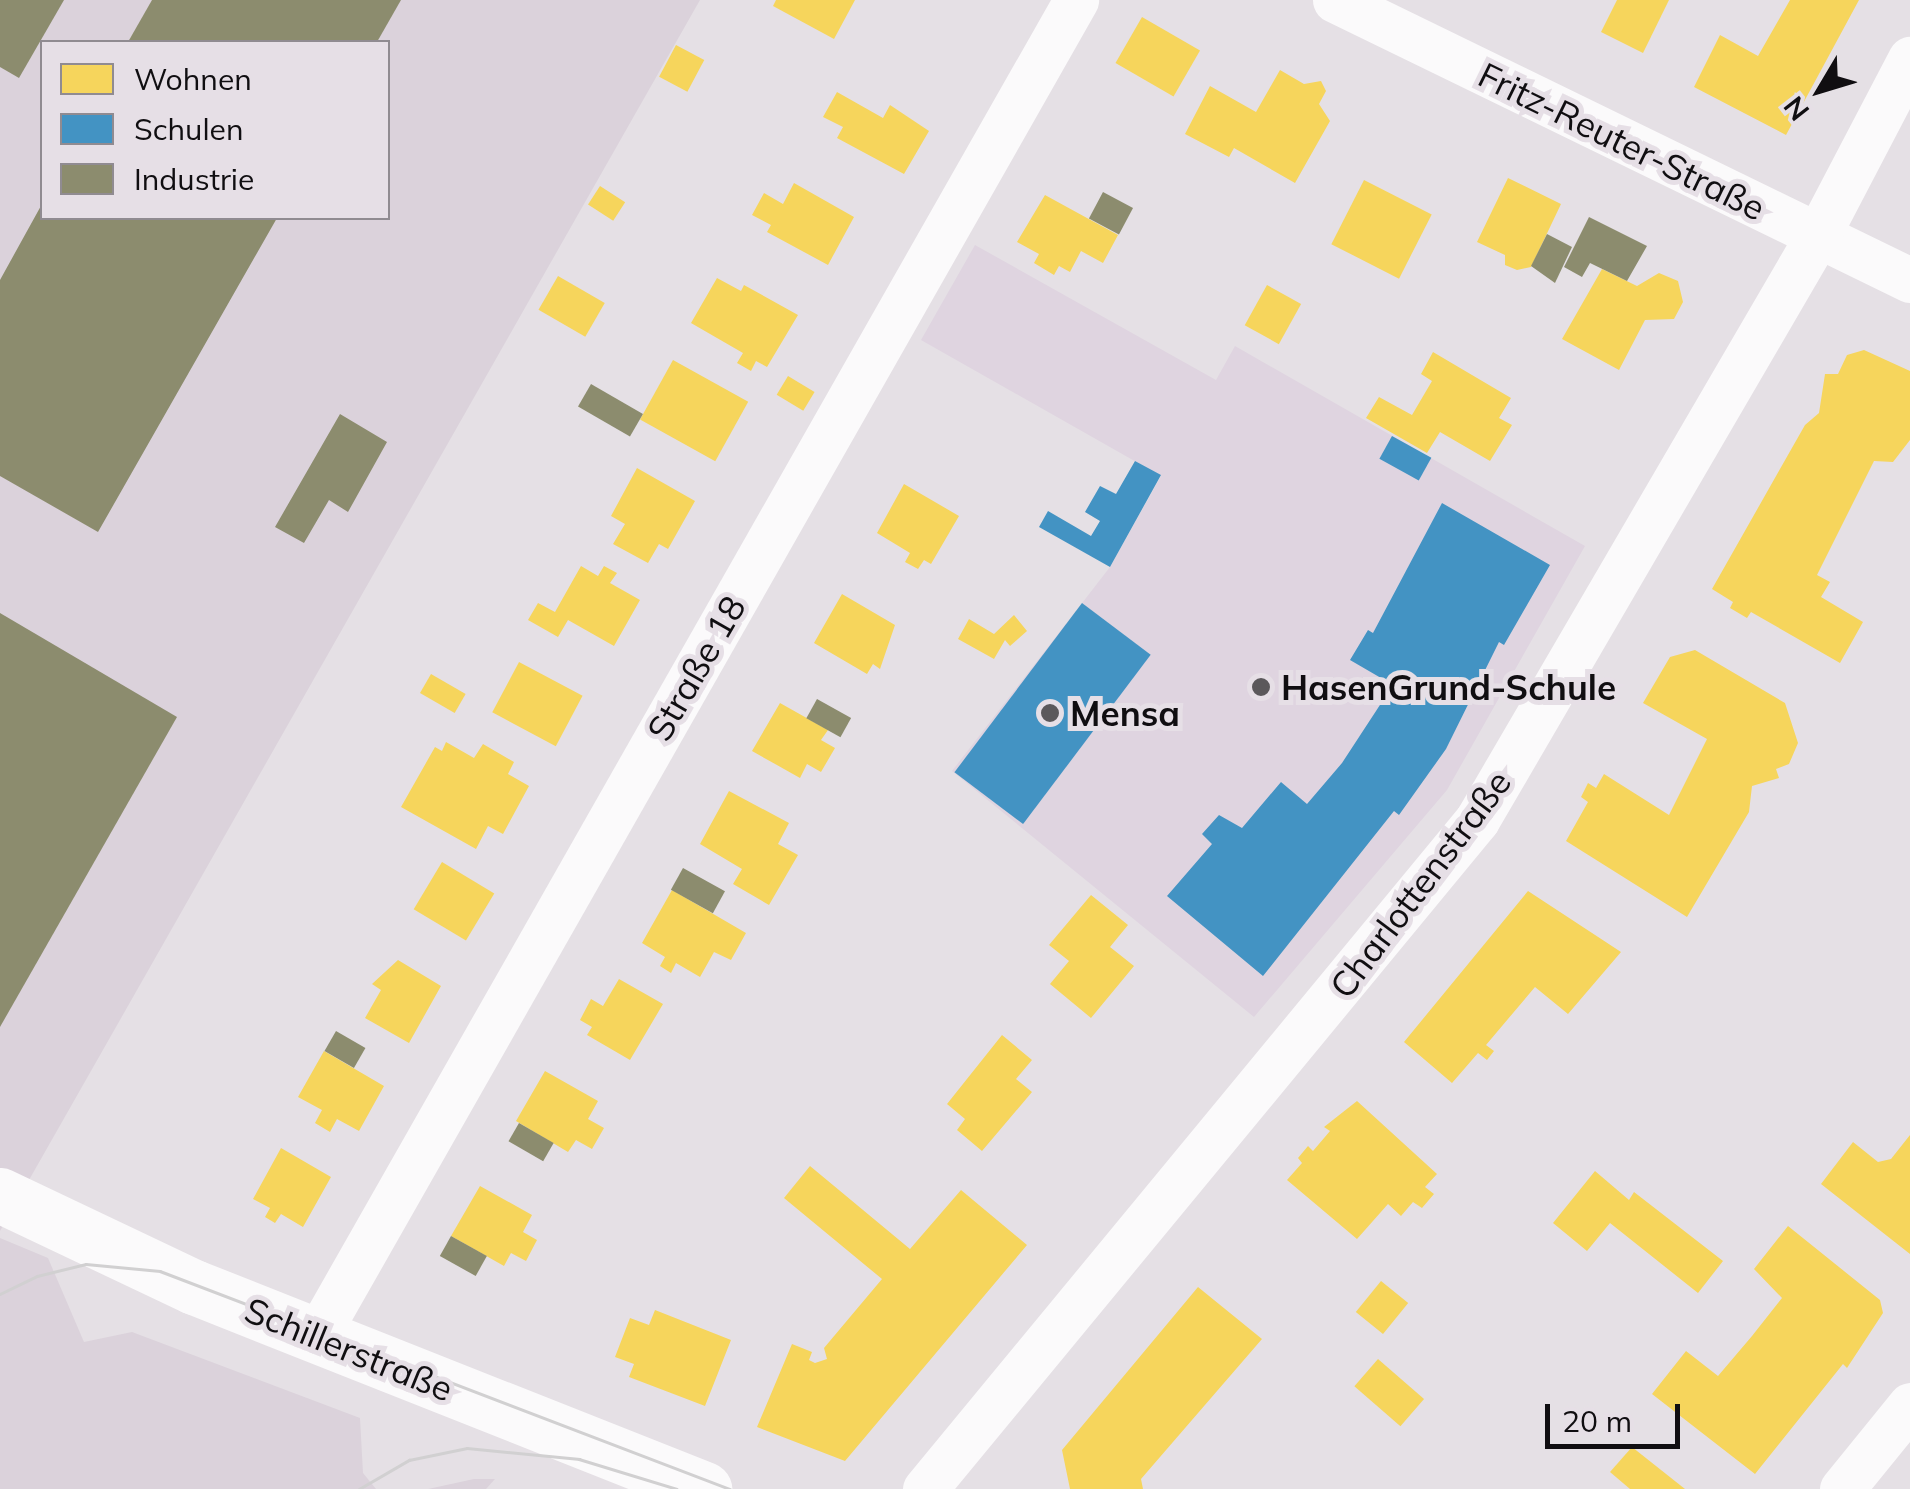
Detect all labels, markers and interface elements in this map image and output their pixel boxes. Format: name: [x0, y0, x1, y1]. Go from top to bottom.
legend: [40, 40, 390, 220]
north arrow: [1770, 40, 1870, 140]
street label: Fritz-Reuter-Straße: [1472, 53, 1772, 229]
text: Wohnen: [134, 60, 252, 98]
text: N: [1776, 90, 1816, 128]
text: Schulen: [134, 110, 243, 148]
text: Industrie: [134, 160, 254, 198]
street label: Straße 18: [638, 588, 754, 748]
place label: HasenGrund-Schule: [1281, 666, 1616, 708]
marker: HasenGrund-Schule: [1250, 676, 1272, 698]
place label: Mensa: [1070, 692, 1180, 734]
marker: Mensa: [1039, 702, 1061, 724]
street label: Charlottenstraße: [1321, 762, 1519, 1006]
street label: Schillerstraße: [239, 1288, 459, 1410]
scale bar: [1550, 1384, 1685, 1446]
text: 20 m: [1562, 1402, 1632, 1440]

